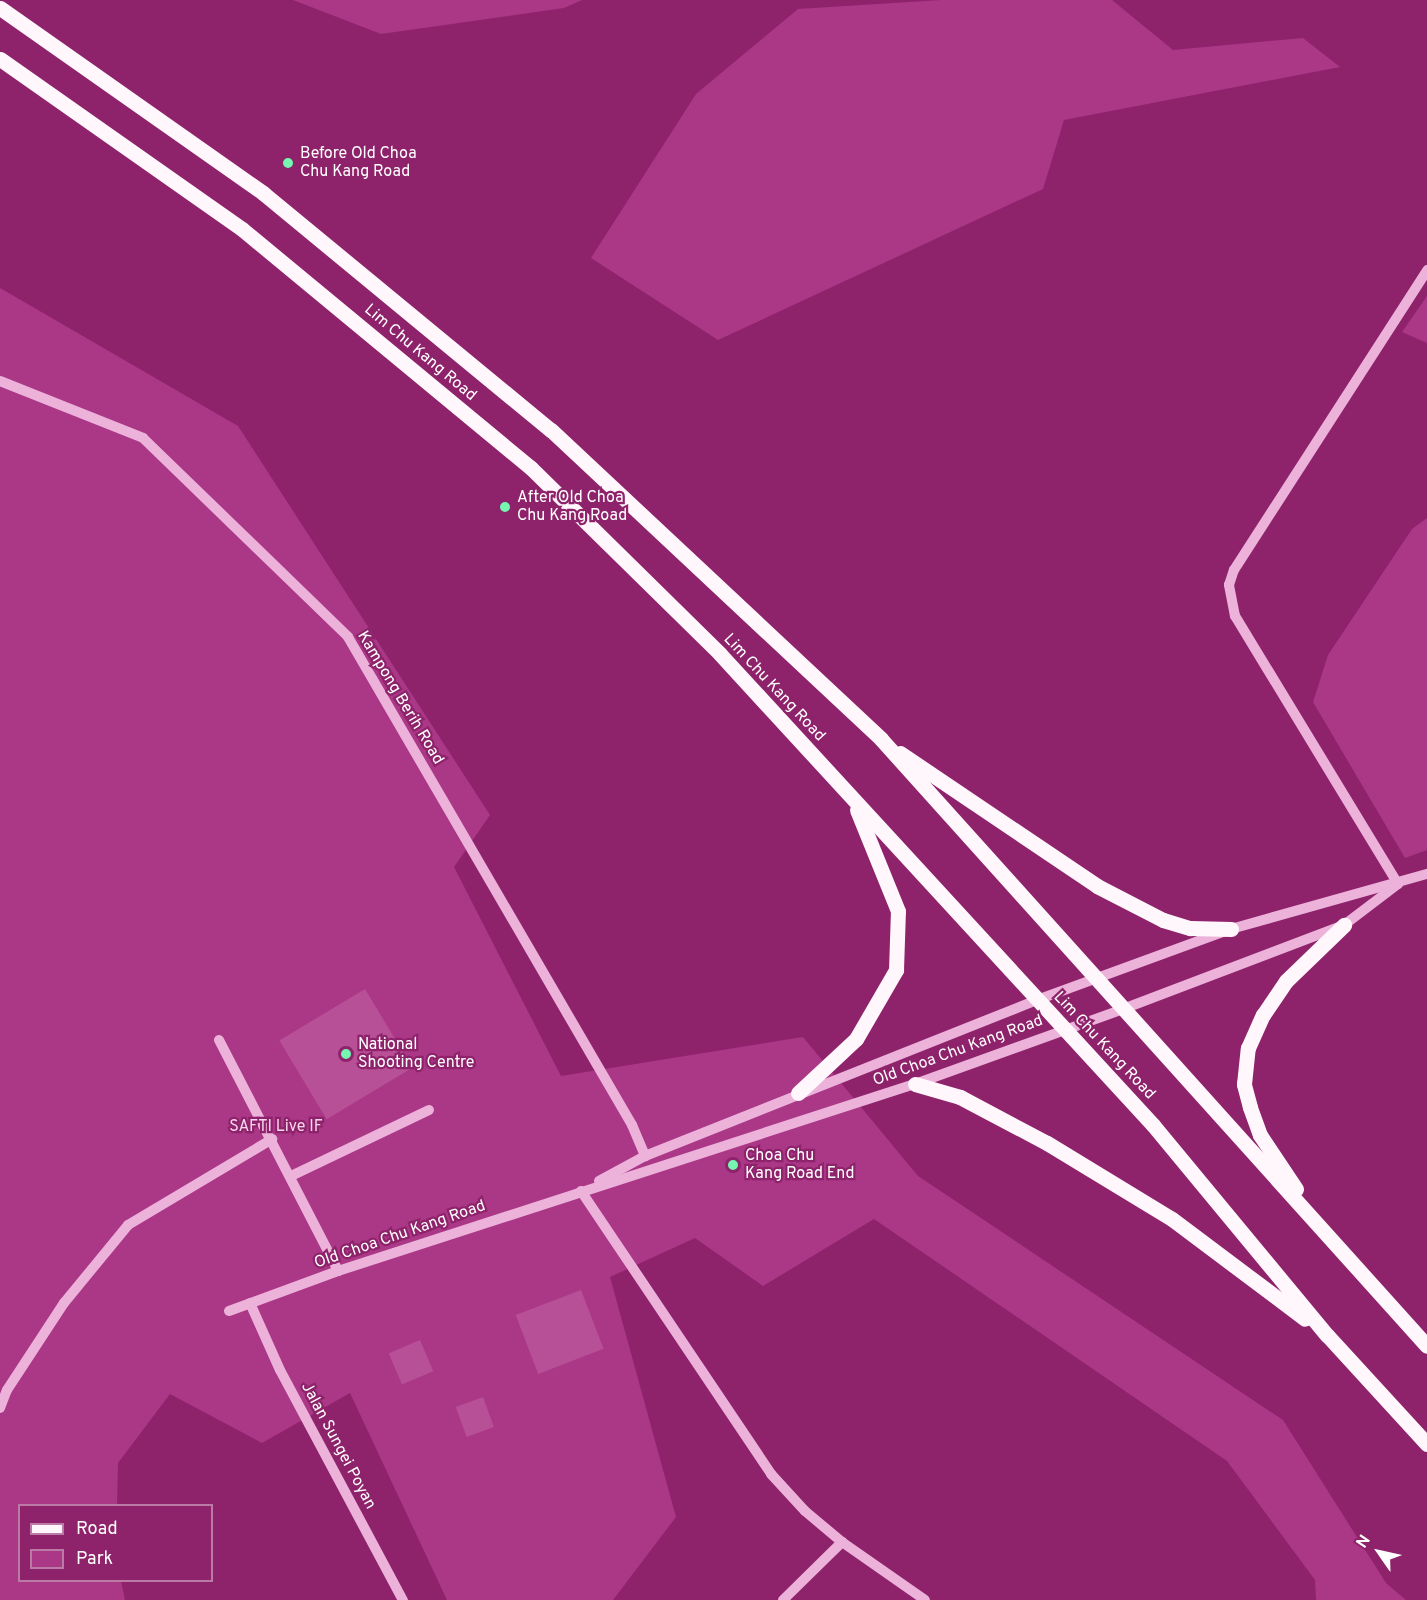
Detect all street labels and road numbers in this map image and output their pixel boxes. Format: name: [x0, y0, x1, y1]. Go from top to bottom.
street label: Lim Chu Kang Road: [360, 301, 480, 405]
street label: Kampong Berih Road: [353, 628, 447, 768]
street label: Lim Chu Kang Road: [719, 630, 829, 746]
street label: Lim Chu Kang Road: [1049, 988, 1159, 1104]
street label: Old Choa Chu Kang Road: [870, 1011, 1046, 1091]
street label: Old Choa Chu Kang Road: [312, 1197, 488, 1273]
street label: Jalan Sungei Poyan: [296, 1379, 380, 1513]

